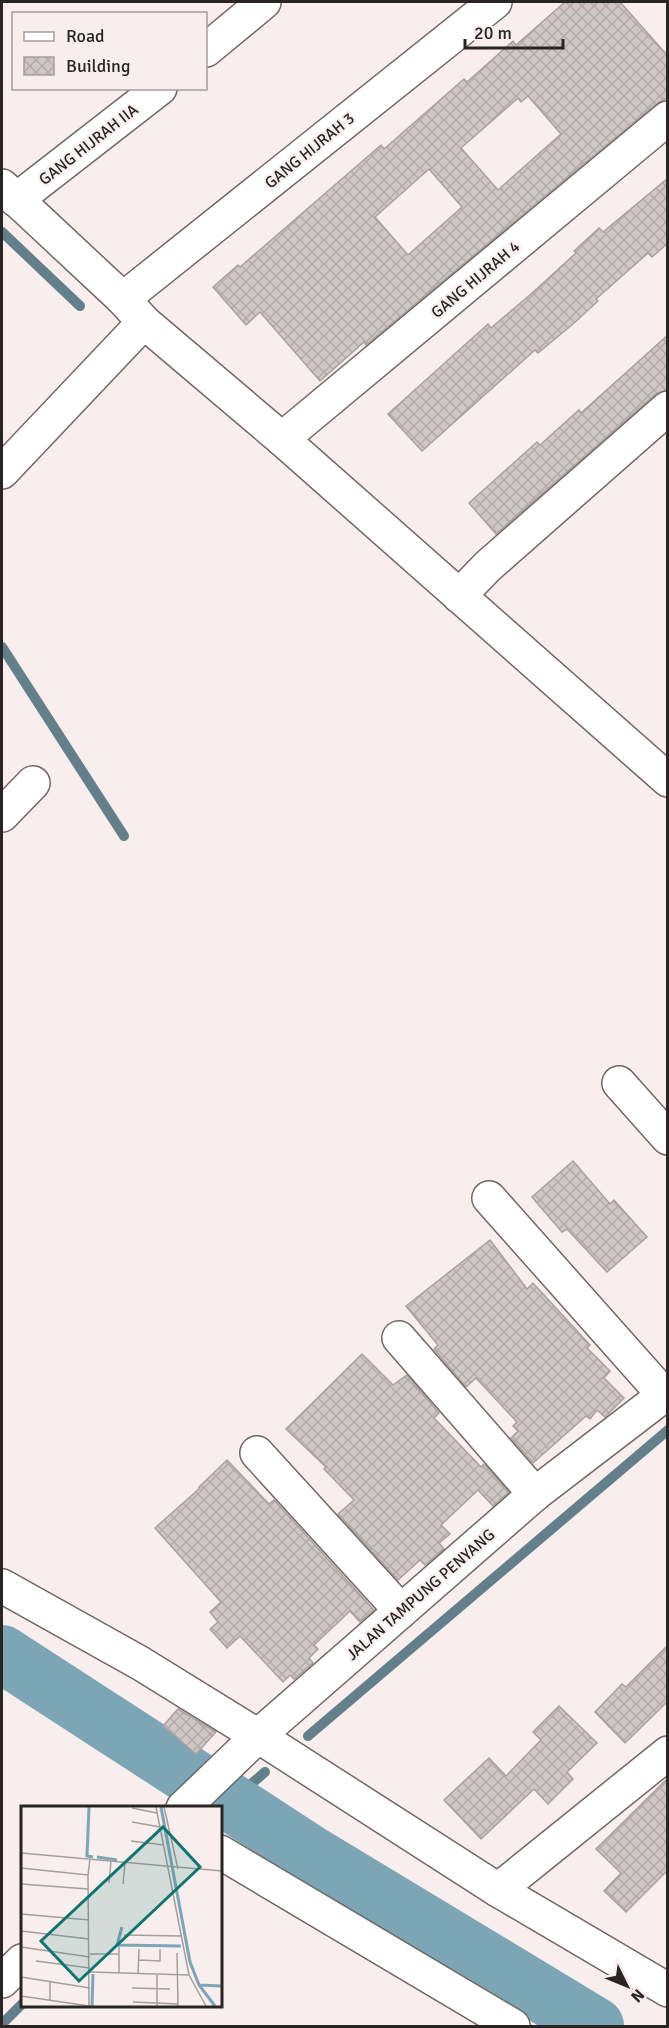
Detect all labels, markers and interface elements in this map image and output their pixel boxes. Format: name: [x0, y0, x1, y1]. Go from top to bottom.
legend: [12, 12, 207, 90]
scale bar: [465, 12, 562, 50]
text: 20 m: [474, 22, 512, 44]
text: Road: [66, 25, 105, 47]
text: Building: [66, 55, 130, 77]
street label: GANG HIJRAH IIA: [35, 100, 142, 190]
street label: GANG HIJRAH 3: [261, 108, 359, 193]
street label: GANG HIJRAH 4: [427, 237, 524, 323]
street label: JALAN TAMPUNG PENYANG: [342, 1525, 499, 1665]
inset map: [21, 1806, 222, 2007]
north arrow: [597, 1956, 657, 2016]
text: N: [626, 1985, 648, 2006]

